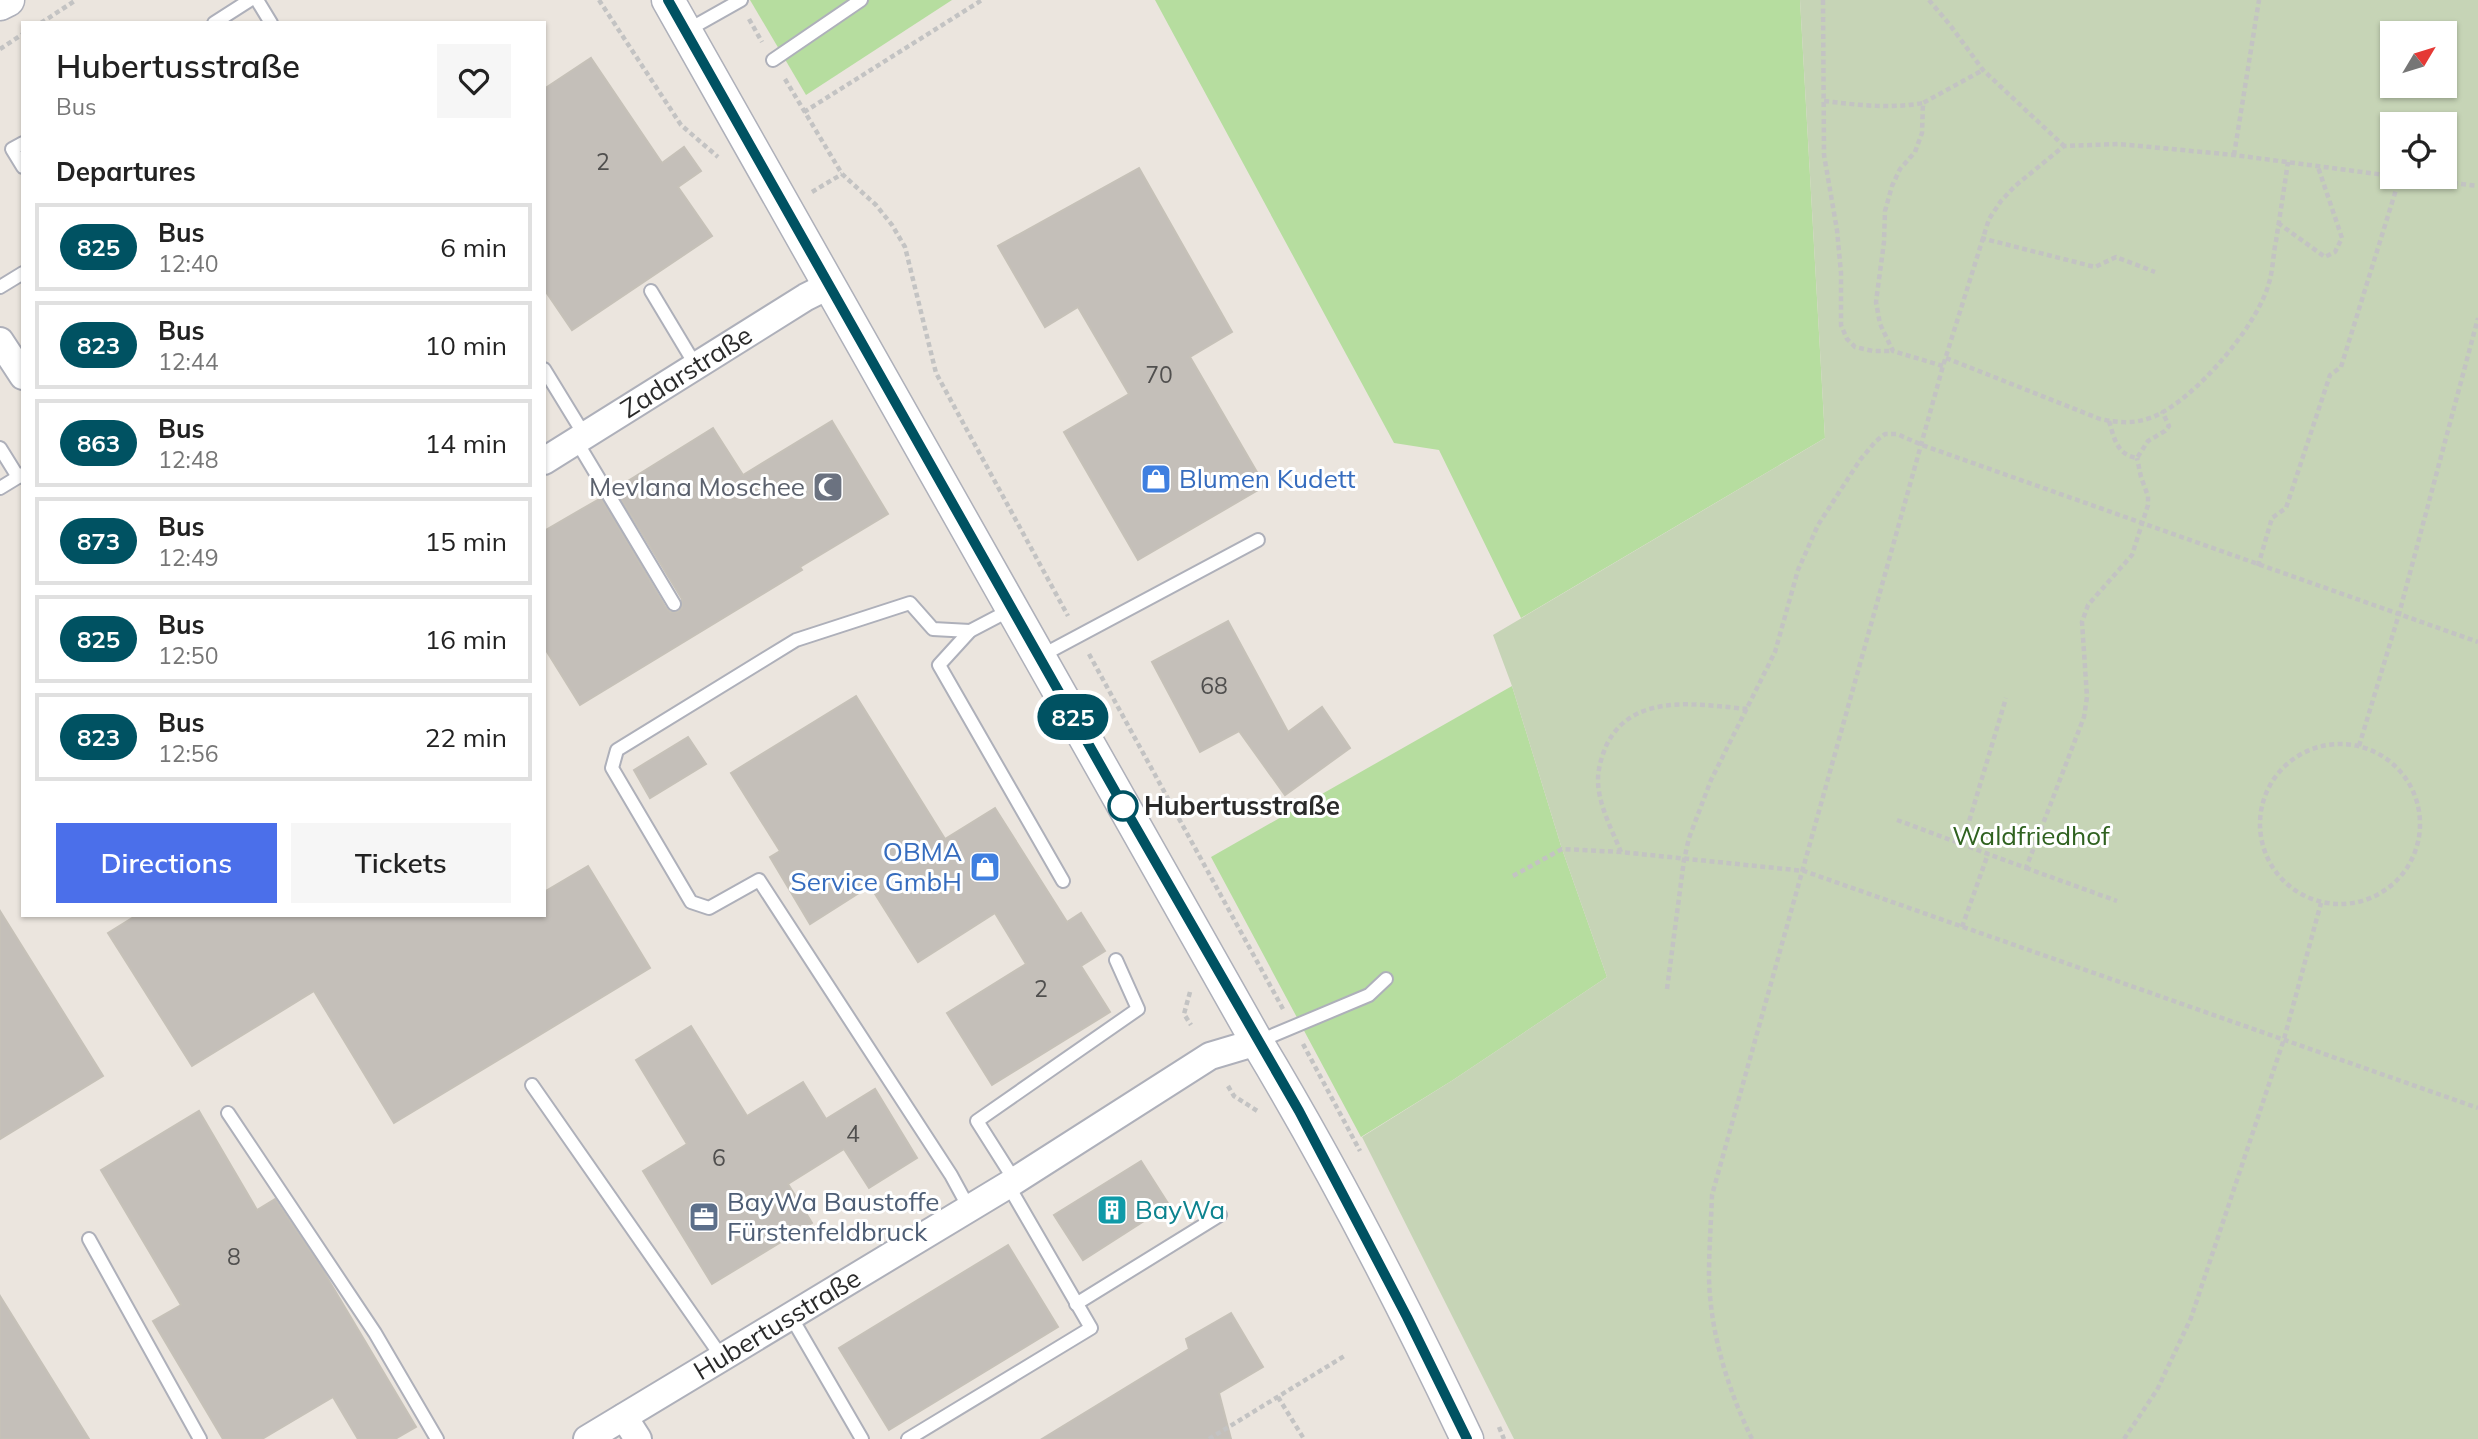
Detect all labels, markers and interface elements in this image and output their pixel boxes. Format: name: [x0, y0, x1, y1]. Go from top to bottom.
north arrow: [2380, 21, 2457, 98]
map controls: [2380, 21, 2457, 189]
button: heart: [437, 44, 511, 118]
text: Hubertusstraße: [56, 45, 300, 86]
text: Bus: [56, 92, 96, 121]
button: locate: [2380, 112, 2457, 189]
house number: 2: [596, 147, 610, 176]
text: Departures: [56, 155, 196, 188]
text: Bus: [158, 216, 204, 249]
text: 6 min: [440, 231, 507, 264]
text: 825: [77, 232, 120, 262]
text: 12:40: [158, 249, 218, 278]
text: Bus: [158, 314, 204, 347]
street label: Zadarstraße: [614, 318, 758, 425]
text: 10 min: [425, 329, 507, 362]
text: 823: [77, 330, 120, 360]
text: 12:44: [158, 347, 218, 376]
house number: 70: [1145, 360, 1173, 389]
text: Bus: [158, 412, 204, 445]
text: 14 min: [425, 427, 507, 460]
text: 863: [77, 428, 120, 458]
text: 12:48: [158, 445, 218, 474]
shop icon: Blumen Kudett: [1139, 462, 1173, 496]
place label: Blumen Kudett: [1179, 462, 1356, 495]
place label: Mevlana Moschee: [589, 470, 805, 503]
mosque icon: Mevlana Moschee: [811, 470, 845, 504]
text: Bus: [158, 510, 204, 543]
text: 15 min: [425, 525, 507, 558]
text: 873: [77, 526, 120, 556]
text: 12:49: [158, 543, 218, 572]
text: Bus: [158, 608, 204, 641]
text: 16 min: [425, 623, 507, 656]
text: 825: [77, 624, 120, 654]
text: 12:50: [158, 641, 218, 670]
house number: 68: [1200, 671, 1228, 700]
line badge: 825: [1033, 694, 1113, 740]
text: 825: [1051, 702, 1095, 732]
text: Bus: [158, 706, 204, 739]
text: 22 min: [425, 721, 507, 754]
text: 823: [77, 722, 120, 752]
text: 12:56: [158, 739, 218, 768]
place label: Hubertusstraße: [1144, 789, 1340, 822]
marker: Hubertusstraße: [1108, 791, 1138, 821]
park label: Waldfriedhof: [1952, 819, 2111, 852]
button: Directions: [56, 823, 277, 903]
button: Tickets: [291, 823, 511, 903]
place label: OBMA Service GmbH: [791, 835, 962, 898]
shop icon: OBMA Service GmbH: [968, 850, 1002, 884]
house number: 2: [1034, 974, 1048, 1003]
house number: 4: [846, 1119, 860, 1148]
house number: 6: [712, 1143, 726, 1172]
place label: BayWa Baustoffe Fürstenfeldbruck: [727, 1185, 939, 1248]
building icon: BayWa: [1095, 1193, 1129, 1227]
place label: BayWa: [1135, 1193, 1225, 1226]
office icon: BayWa Baustoffe Fürstenfeldbruck: [687, 1200, 721, 1234]
house number: 8: [227, 1242, 241, 1271]
street label: Hubertusstraße: [687, 1261, 866, 1387]

